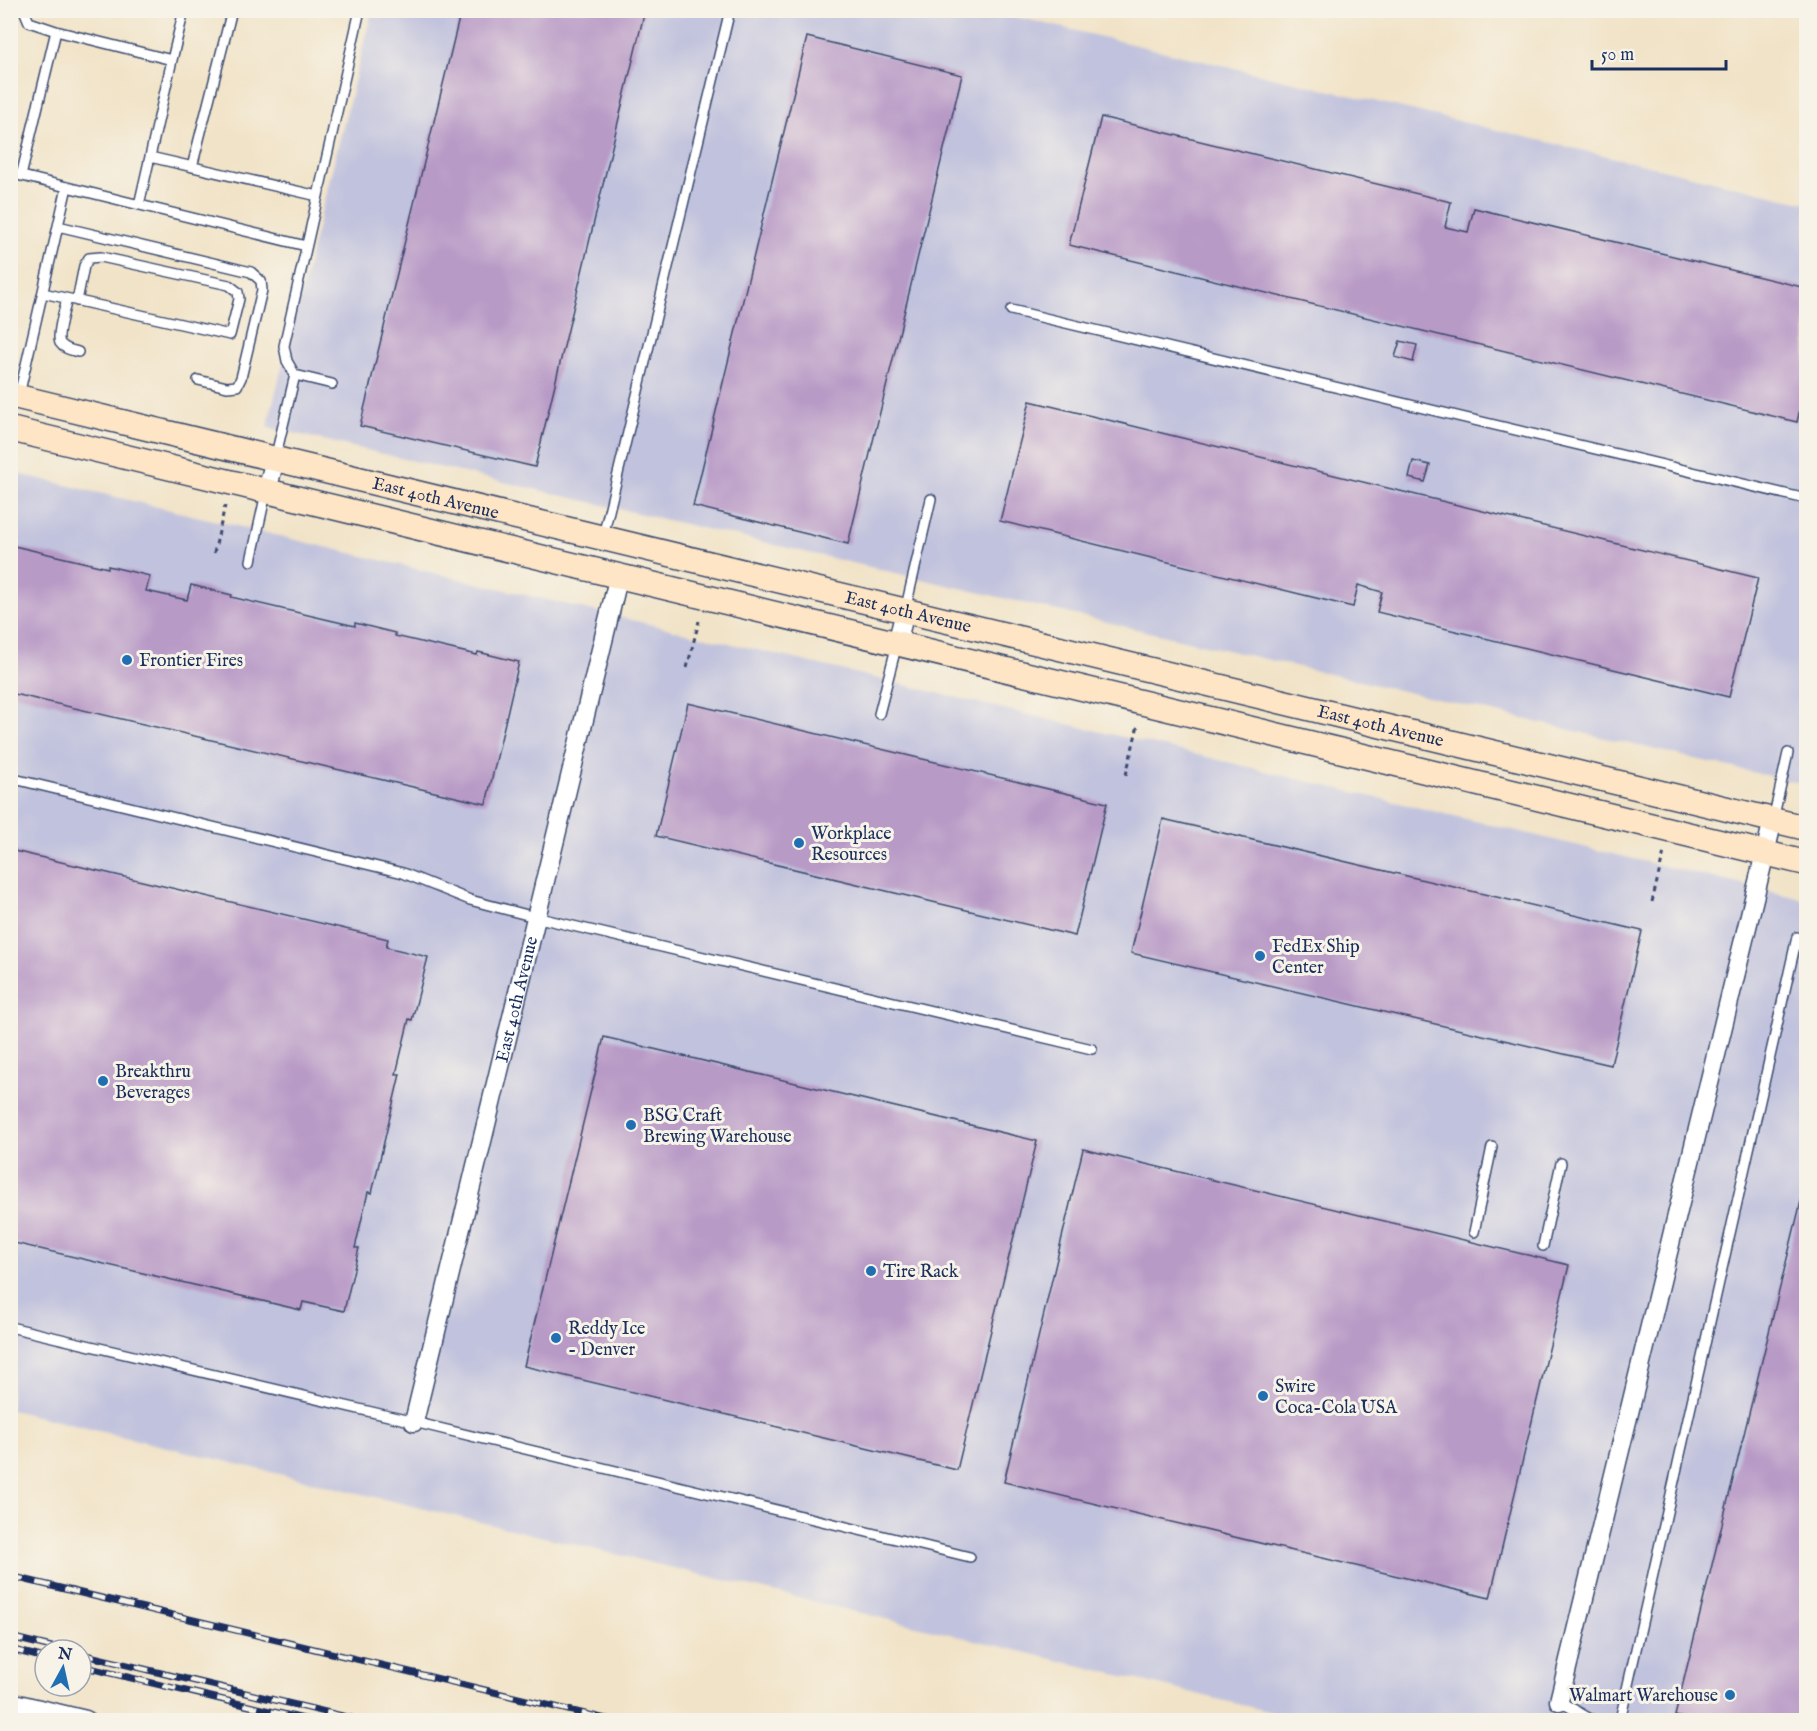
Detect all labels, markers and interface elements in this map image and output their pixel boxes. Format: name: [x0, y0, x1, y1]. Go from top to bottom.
scale bar: [1592, 33, 1726, 71]
text: 50 m: [1601, 44, 1634, 67]
street label: East 40th Avenue: [370, 473, 501, 525]
street label: East 40th Avenue: [842, 587, 973, 639]
place label: Frontier Fires: [139, 650, 243, 673]
marker: Frontier Fires: [120, 653, 134, 667]
street label: East 40th Avenue: [1315, 701, 1446, 753]
place label: Workplace Resources: [811, 823, 891, 867]
marker: Workplace Resources: [792, 836, 806, 850]
street label: East 40th Avenue: [491, 934, 544, 1065]
place label: FedEx Ship Center: [1272, 936, 1360, 980]
marker: FedEx Ship Center: [1253, 949, 1267, 963]
place label: Breakthru Beverages: [115, 1061, 191, 1105]
marker: Breakthru Beverages: [96, 1074, 110, 1088]
place label: BSG Craft Brewing Warehouse: [643, 1105, 791, 1149]
marker: BSG Craft Brewing Warehouse: [624, 1118, 638, 1132]
place label: Tire Rack: [883, 1261, 959, 1284]
marker: Tire Rack: [864, 1264, 878, 1278]
place label: Reddy Ice - Denver: [568, 1318, 645, 1362]
marker: Reddy Ice - Denver: [549, 1331, 563, 1345]
place label: Swire Coca-Cola USA: [1275, 1376, 1398, 1420]
marker: Swire Coca-Cola USA: [1256, 1389, 1270, 1403]
north arrow: [33, 1638, 93, 1698]
text: N: [56, 1644, 73, 1666]
place label: Walmart Warehouse: [1569, 1685, 1718, 1708]
marker: Walmart Warehouse: [1723, 1688, 1737, 1702]

